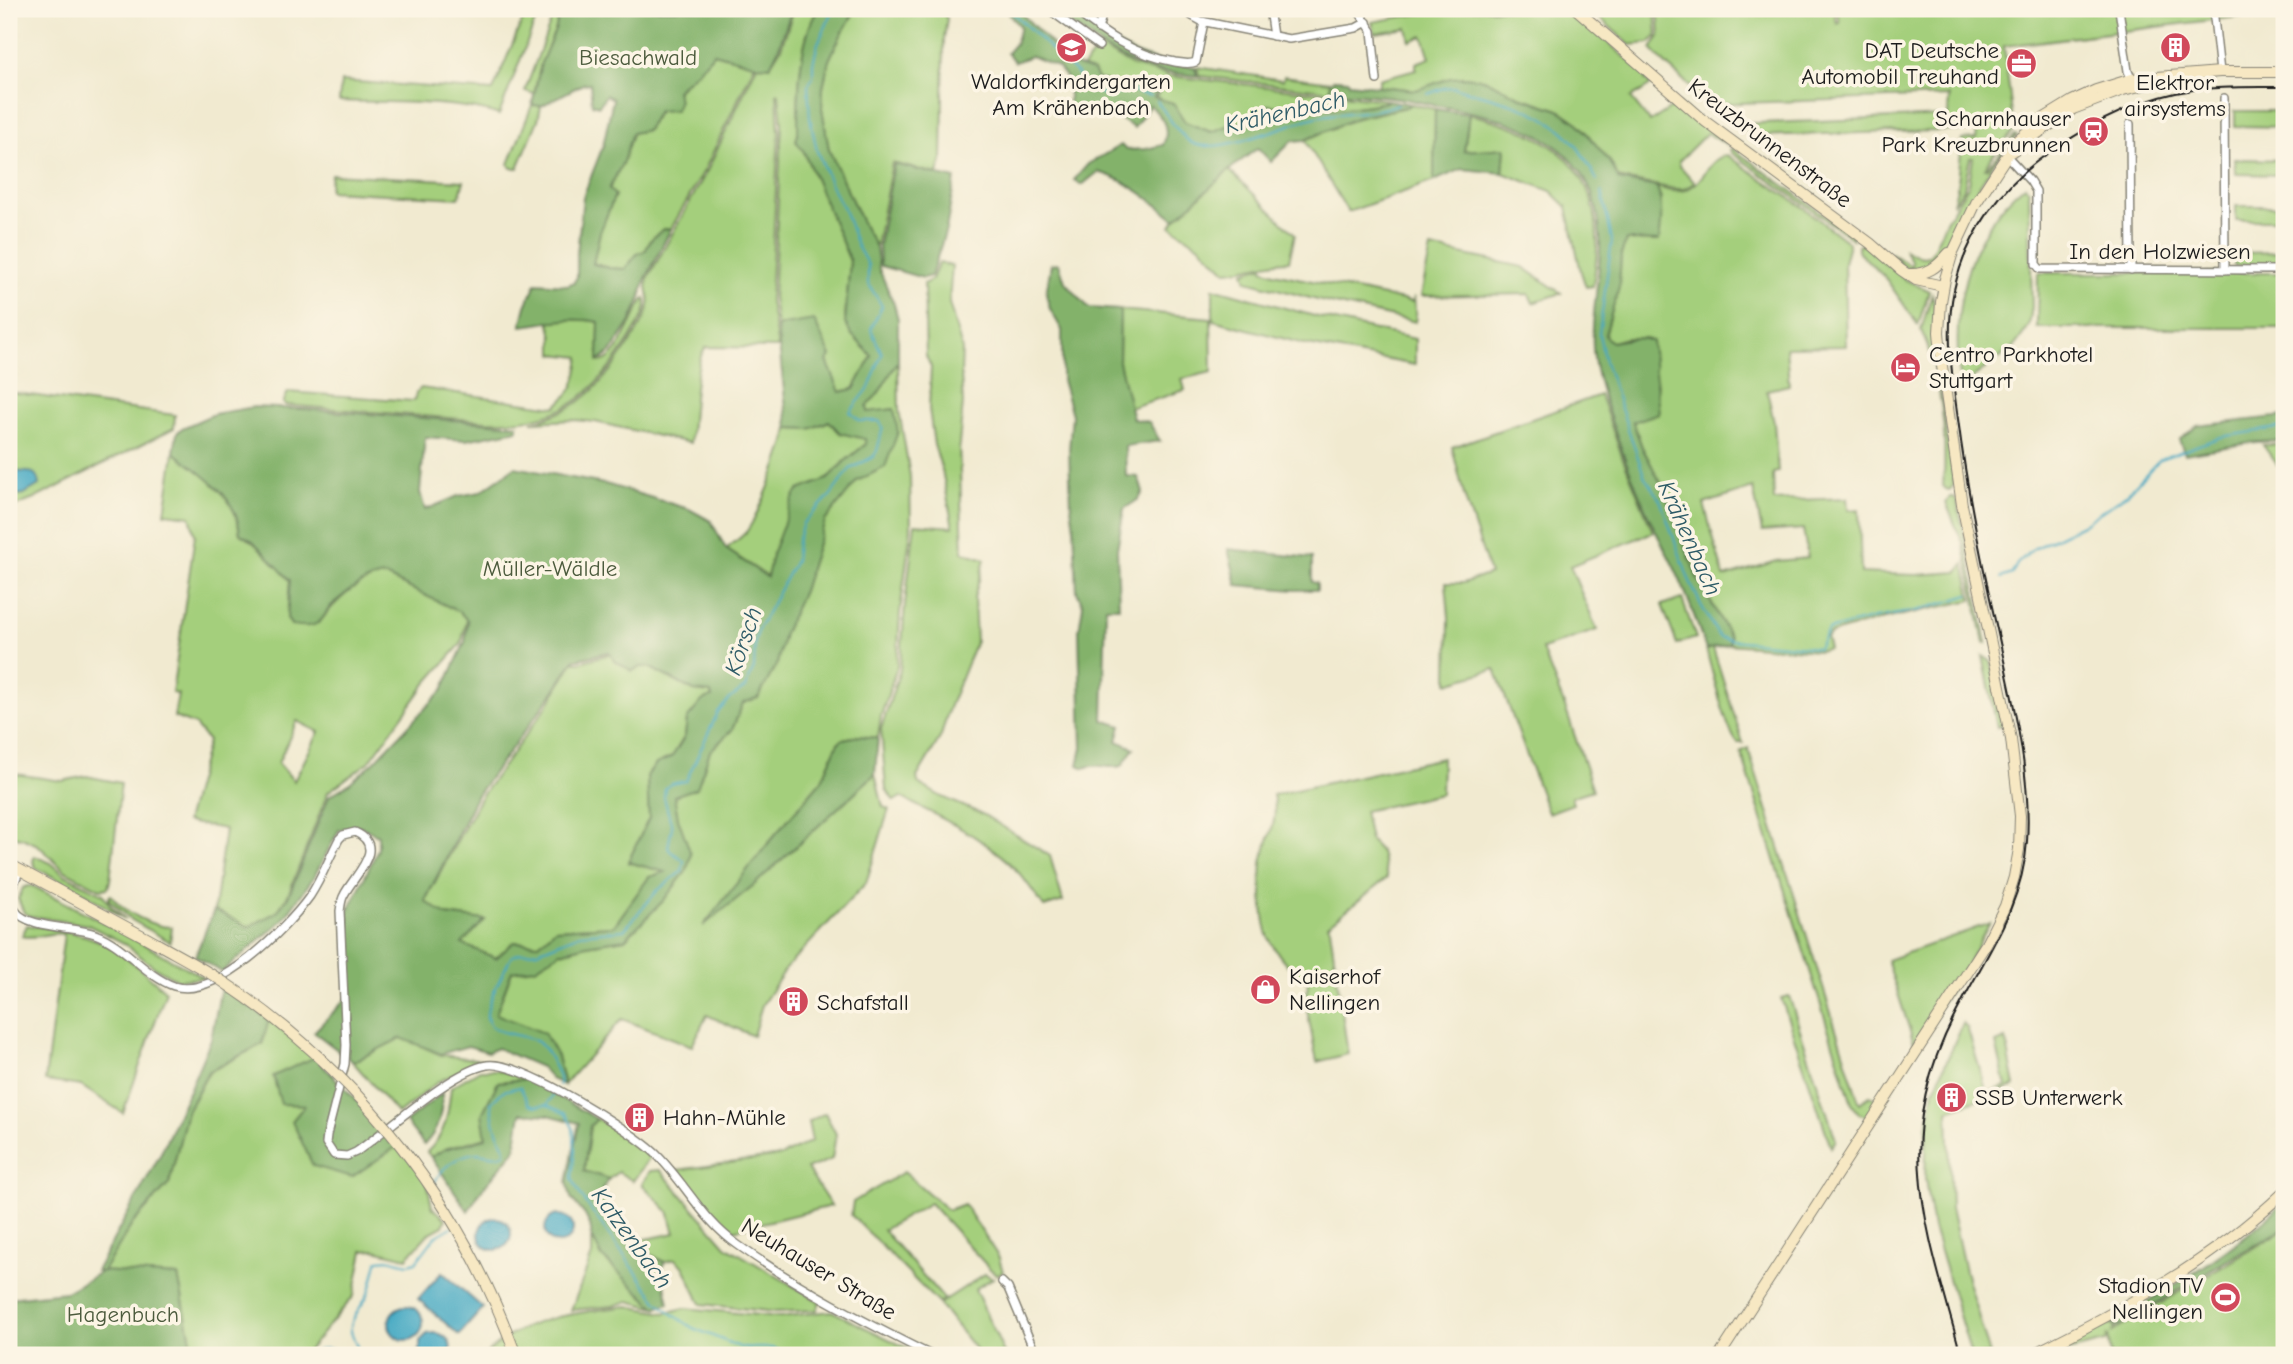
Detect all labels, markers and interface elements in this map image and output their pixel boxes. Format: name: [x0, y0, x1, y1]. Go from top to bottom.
school or university icon: Waldorfkindergarten Am Krähenbach: [1054, 30, 1088, 64]
building icon: Elektror airsystems: [2158, 31, 2192, 65]
place label: DAT Deutsche Automobil Treuhand: [1801, 37, 1999, 90]
park label: Biesachwald: [579, 44, 697, 71]
office icon: DAT Deutsche Automobil Treuhand: [2005, 46, 2039, 80]
place label: Waldorfkindergarten Am Krähenbach: [971, 68, 1171, 121]
place label: Elektror airsystems: [2124, 69, 2226, 122]
street label: Kreuzbrunnenstraße: [1683, 73, 1857, 213]
water label: Krähenbach: [1222, 85, 1348, 139]
place label: Scharnhauser Park Kreuzbrunnen: [1882, 105, 2072, 158]
station icon: Scharnhauser Park Kreuzbrunnen: [2077, 114, 2111, 148]
street label: In den Holzwiesen: [2069, 238, 2251, 265]
place label: Centro Parkhotel Stuttgart: [1929, 341, 2093, 394]
hotel icon: Centro Parkhotel Stuttgart: [1889, 350, 1923, 384]
water label: Krähenbach: [1652, 476, 1728, 600]
park label: Müller-Wäldle: [483, 555, 617, 582]
water label: Körsch: [718, 603, 768, 679]
place label: Kaiserhof Nellingen: [1289, 963, 1382, 1016]
shop icon: Kaiserhof Nellingen: [1249, 972, 1283, 1006]
building icon: Schafstall: [777, 985, 811, 1019]
place label: Schafstall: [817, 989, 909, 1016]
building icon: SSB Unterwerk: [1935, 1080, 1969, 1114]
place label: SSB Unterwerk: [1975, 1084, 2123, 1111]
building icon: Hahn-Mühle: [623, 1100, 657, 1134]
place label: Hahn-Mühle: [663, 1104, 786, 1131]
water label: Katzenbach: [586, 1182, 678, 1294]
street label: Neuhauser Straße: [737, 1212, 901, 1326]
place label: Stadion TV Nellingen: [2098, 1272, 2204, 1325]
sports icon: Stadion TV Nellingen: [2209, 1281, 2243, 1315]
park label: Hagenbuch: [67, 1301, 179, 1328]

